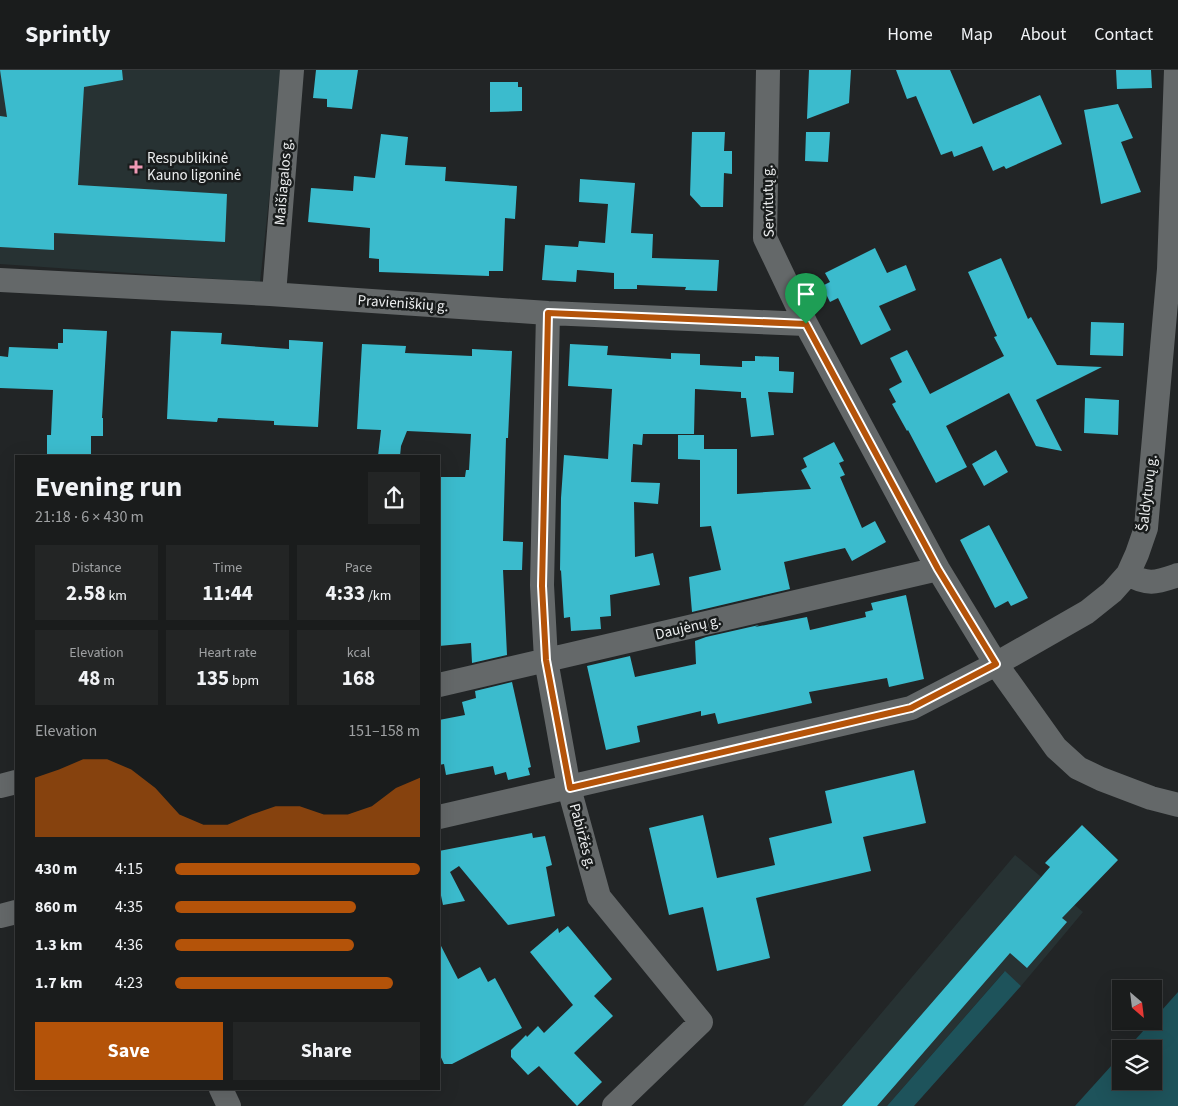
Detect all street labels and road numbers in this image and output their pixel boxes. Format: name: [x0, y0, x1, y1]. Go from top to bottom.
street label: Maišiagalos g.: [269, 138, 298, 226]
street label: Servitutų g.: [757, 165, 780, 237]
street label: Pravieniškių g.: [357, 290, 449, 317]
street label: Šaldytuvų g.: [1132, 453, 1163, 533]
street label: Daujėnų g.: [653, 610, 723, 645]
street label: Pabiržės g.: [564, 801, 601, 871]

